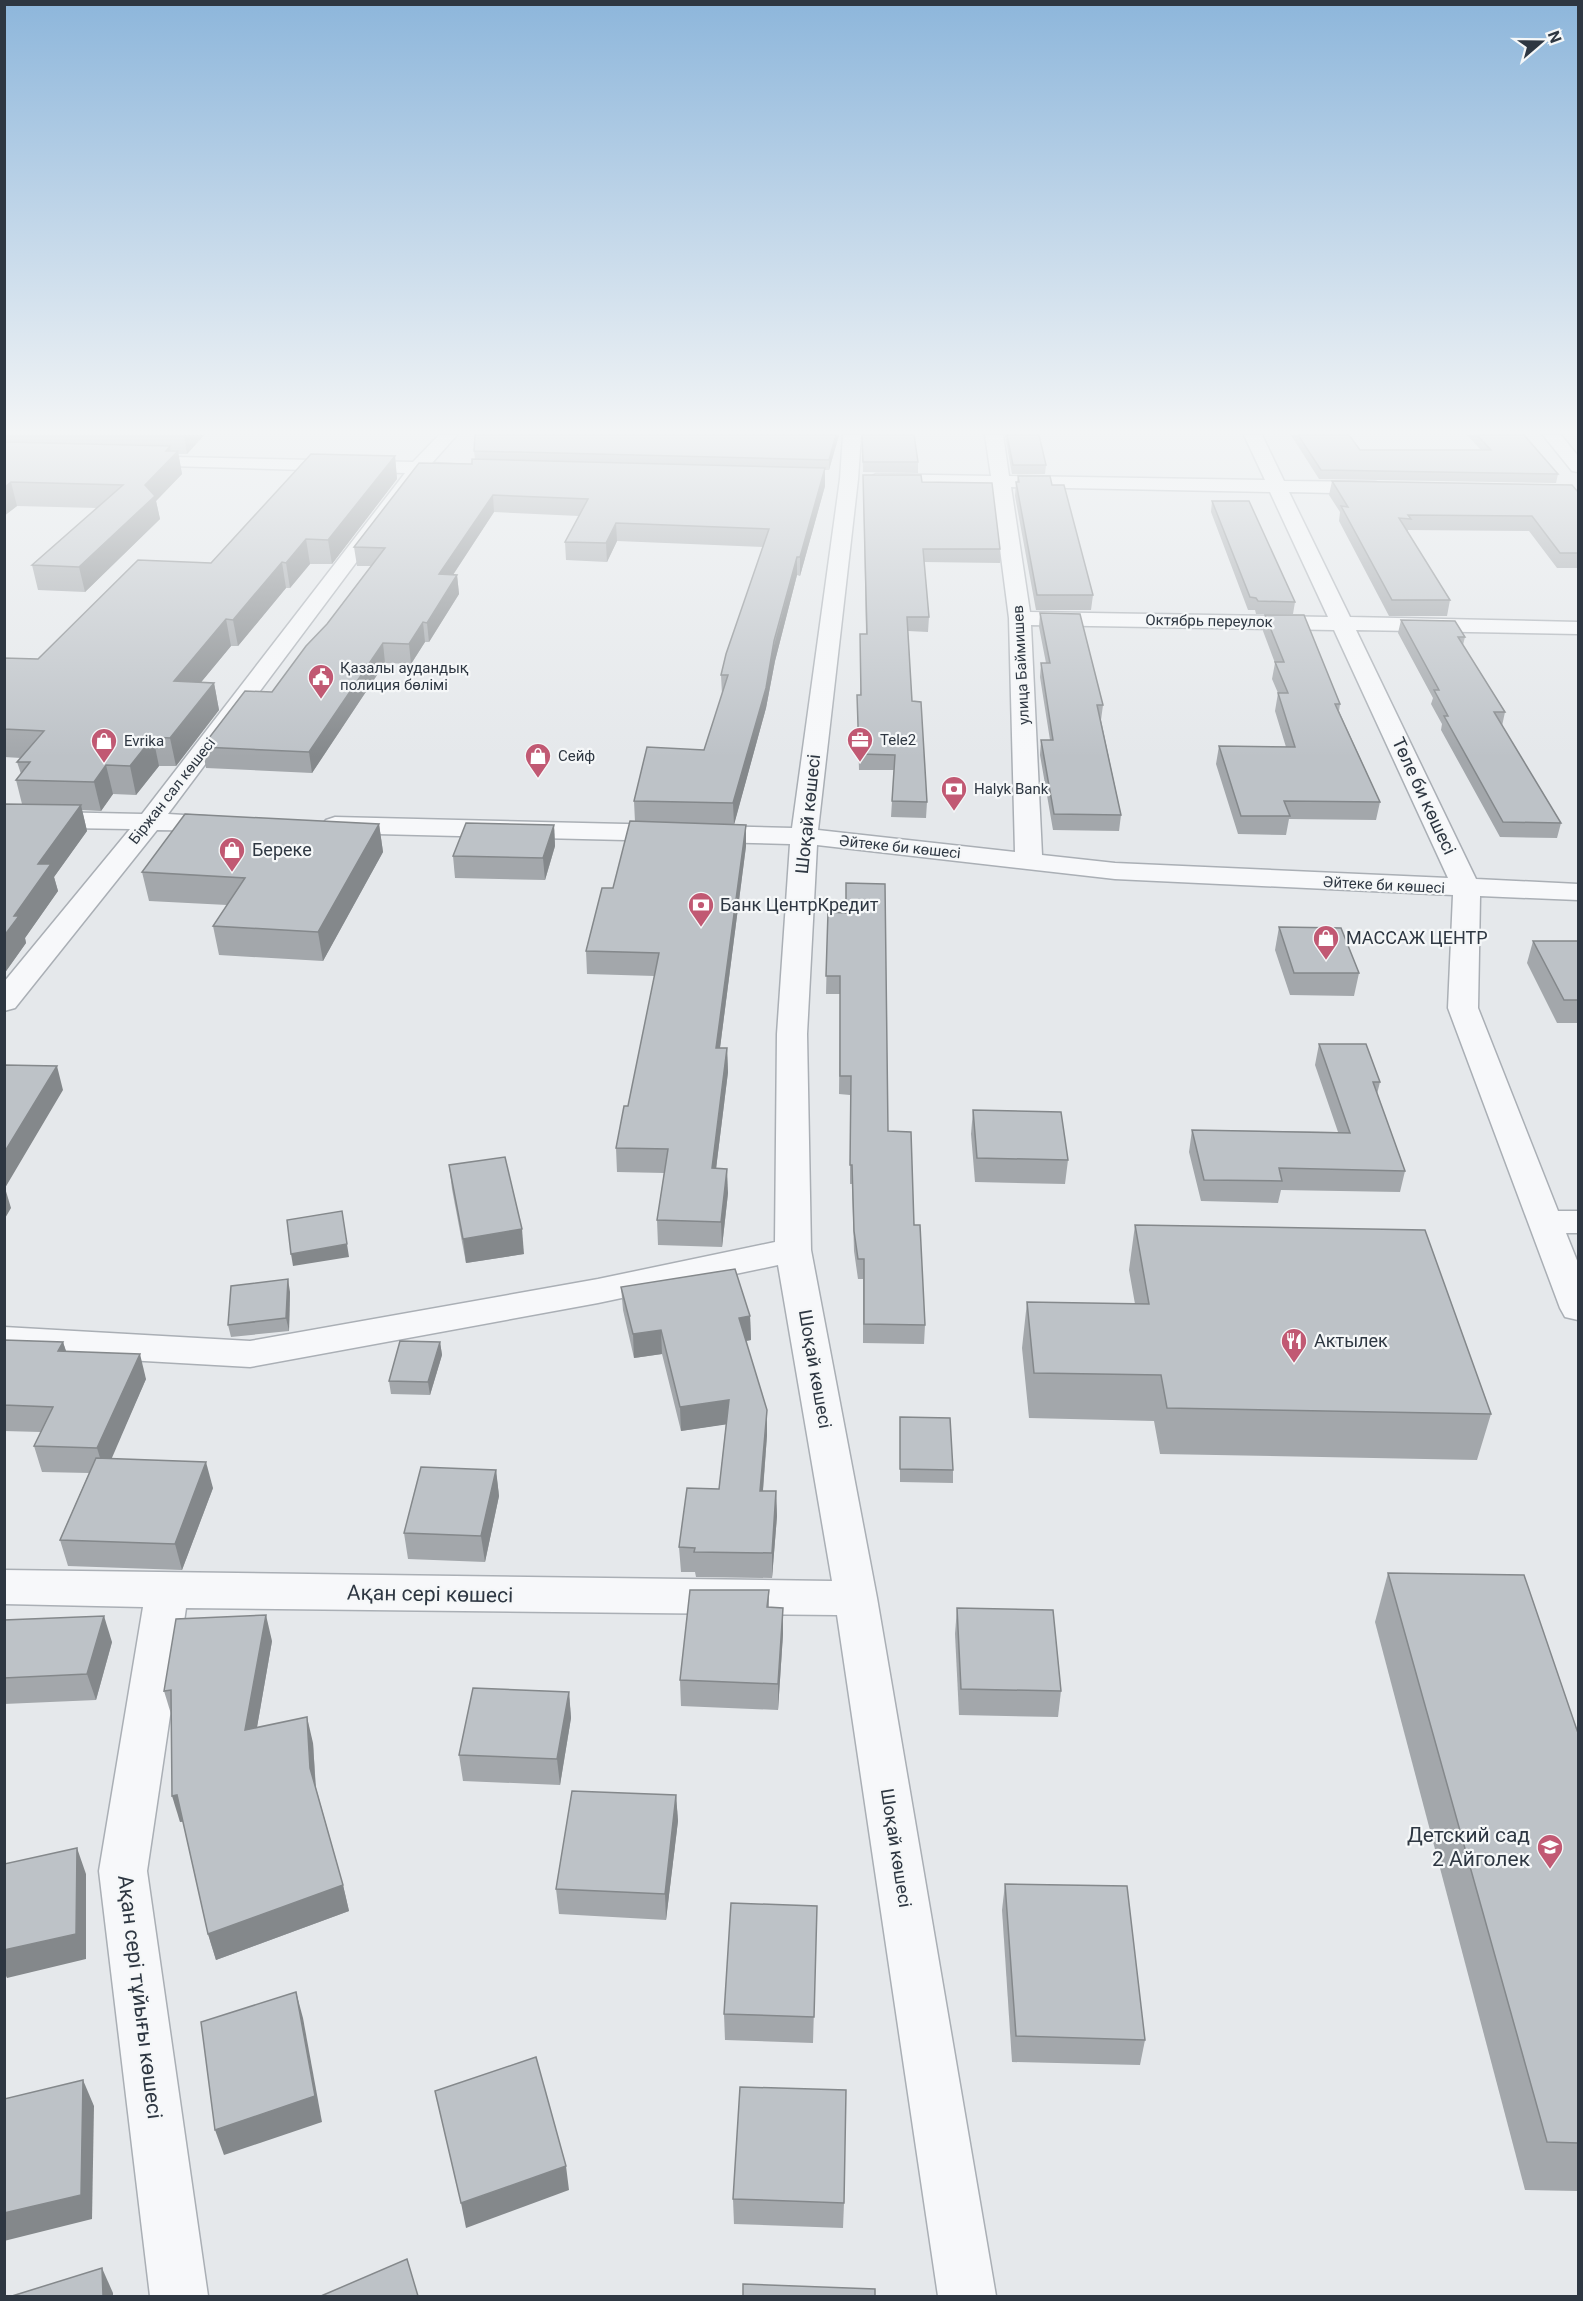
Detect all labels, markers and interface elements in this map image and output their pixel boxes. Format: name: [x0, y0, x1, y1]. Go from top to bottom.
north arrow: [1511, 12, 1571, 72]
text: N: [1544, 28, 1565, 46]
street label: улица Баймишев: [1009, 605, 1033, 725]
street label: Октябрь переулок: [1145, 611, 1273, 631]
place label: Қазалы аудандық полиция бөлімі: [340, 659, 469, 694]
public building icon: Қазалы аудандық полиция бөлімі: [306, 662, 336, 700]
office icon: Tele2: [845, 725, 875, 763]
shop icon: Evrika: [89, 726, 119, 764]
place label: Tele2: [880, 731, 916, 749]
place label: Evrika: [124, 732, 164, 750]
street label: Біржан сал көшесі: [125, 734, 219, 848]
street label: Төле би көшесі: [1388, 734, 1461, 858]
shop icon: Сейф: [523, 741, 553, 779]
place label: Сейф: [558, 747, 595, 765]
street label: Шоқай көшесі: [791, 753, 824, 875]
bank icon: Halyk Bank: [939, 774, 969, 812]
place label: Halyk Bank: [974, 780, 1049, 798]
street label: Әйтеке би көшесі: [838, 832, 962, 862]
shop icon: Береке: [217, 835, 247, 873]
place label: Береке: [252, 839, 312, 860]
street label: Әйтеке би көшесі: [1323, 873, 1445, 897]
bank icon: Банк ЦентрКредит: [686, 890, 716, 928]
place label: Банк ЦентрКредит: [720, 894, 879, 915]
shop icon: МАССАЖ ЦЕНТР: [1311, 923, 1341, 961]
place label: МАССАЖ ЦЕНТР: [1346, 927, 1488, 948]
street label: Шоқай көшесі: [795, 1308, 836, 1430]
restaurant icon: Актылек: [1279, 1326, 1309, 1364]
place label: Актылек: [1314, 1330, 1388, 1351]
street label: Ақан сері көшесі: [347, 1581, 513, 1607]
street label: Шоқай көшесі: [877, 1787, 916, 1909]
place label: Детский сад 2 Айголек: [1407, 1823, 1531, 1871]
school or university icon: Детский сад 2 Айголек: [1535, 1832, 1565, 1870]
street label: Ақан сері тұйығы көшесі: [113, 1874, 167, 2120]

